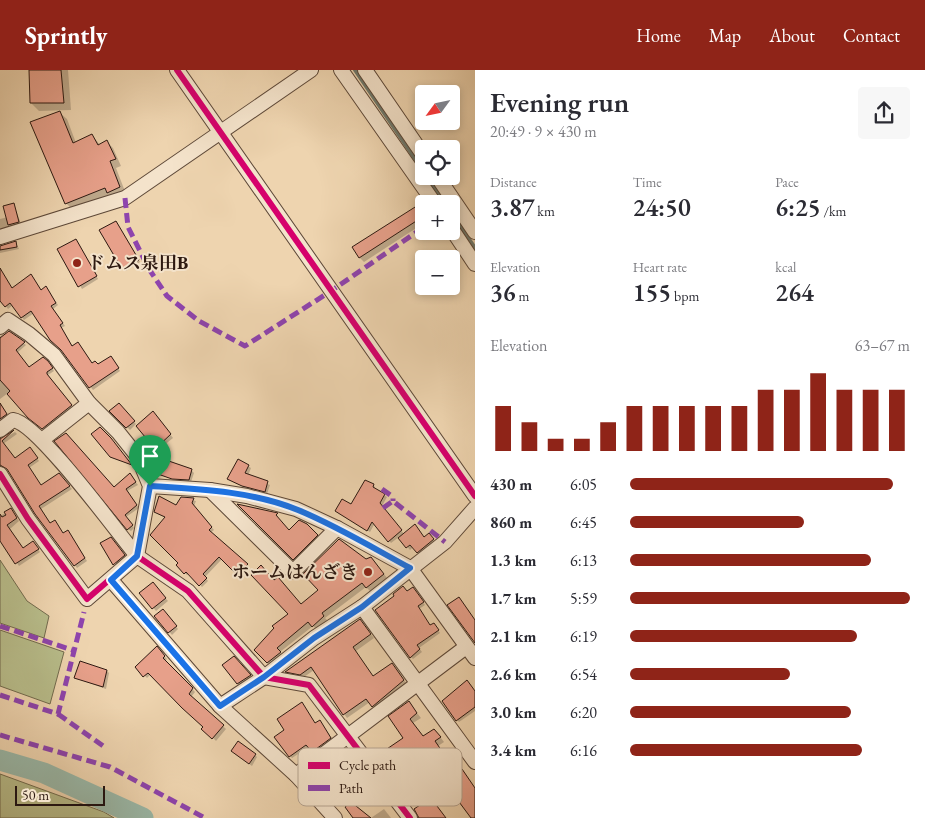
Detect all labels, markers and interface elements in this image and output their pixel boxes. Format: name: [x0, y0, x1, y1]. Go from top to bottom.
text: Sprintly: [25, 20, 107, 51]
text: Home: [636, 24, 681, 47]
text: Map: [709, 24, 741, 47]
text: About: [769, 24, 815, 47]
text: Contact: [843, 24, 900, 47]
text: Evening run: [490, 84, 629, 120]
north arrow: [415, 85, 460, 130]
map controls: [415, 85, 460, 295]
button: share: [858, 87, 910, 139]
text: 20:49 · 9 × 430 m: [490, 121, 597, 142]
button: locate: [415, 140, 460, 185]
text: Distance: [490, 173, 537, 191]
text: Time: [633, 173, 662, 191]
text: Pace: [775, 173, 799, 191]
text: 3.87: [490, 191, 535, 223]
text: 24:50: [633, 191, 691, 223]
text: 6:25: [775, 191, 821, 223]
button: +: [415, 195, 460, 240]
text: km: [535, 202, 555, 220]
text: /km: [821, 202, 846, 220]
button: −: [415, 250, 460, 295]
place label: ドムス泉田B: [87, 251, 188, 274]
marker: ドムス泉田B: [71, 257, 83, 269]
text: Elevation: [490, 258, 540, 276]
text: Heart rate: [633, 258, 687, 276]
text: kcal: [775, 258, 796, 276]
text: 36: [490, 276, 516, 308]
text: 155: [633, 276, 671, 308]
text: 264: [775, 276, 814, 308]
text: m: [516, 287, 529, 305]
text: bpm: [671, 287, 699, 305]
text: Elevation: [490, 335, 548, 356]
text: 63–67 m: [855, 335, 910, 356]
pin: [129, 435, 171, 486]
icon: arrive: [136, 442, 164, 470]
text: 430 m: [490, 474, 532, 495]
text: 6:05: [570, 474, 597, 495]
text: 860 m: [490, 512, 532, 533]
text: 6:45: [570, 512, 597, 533]
text: 1.3 km: [490, 550, 536, 571]
text: 6:13: [570, 550, 597, 571]
place label: ホームはんざき: [232, 560, 358, 583]
marker: ホームはんざき: [362, 566, 374, 578]
text: 1.7 km: [490, 588, 536, 609]
text: 5:59: [570, 588, 597, 609]
text: 2.1 km: [490, 626, 536, 647]
text: 6:19: [570, 626, 597, 647]
text: 2.6 km: [490, 664, 536, 685]
text: 6:54: [570, 664, 597, 685]
text: 3.0 km: [490, 702, 536, 723]
text: 6:20: [570, 702, 597, 723]
text: 3.4 km: [490, 740, 536, 761]
text: 6:16: [570, 740, 597, 761]
legend: [298, 748, 462, 806]
text: Cycle path: [339, 756, 396, 774]
text: Path: [339, 779, 363, 797]
scale bar: [15, 783, 105, 806]
text: 50 m: [22, 786, 49, 804]

